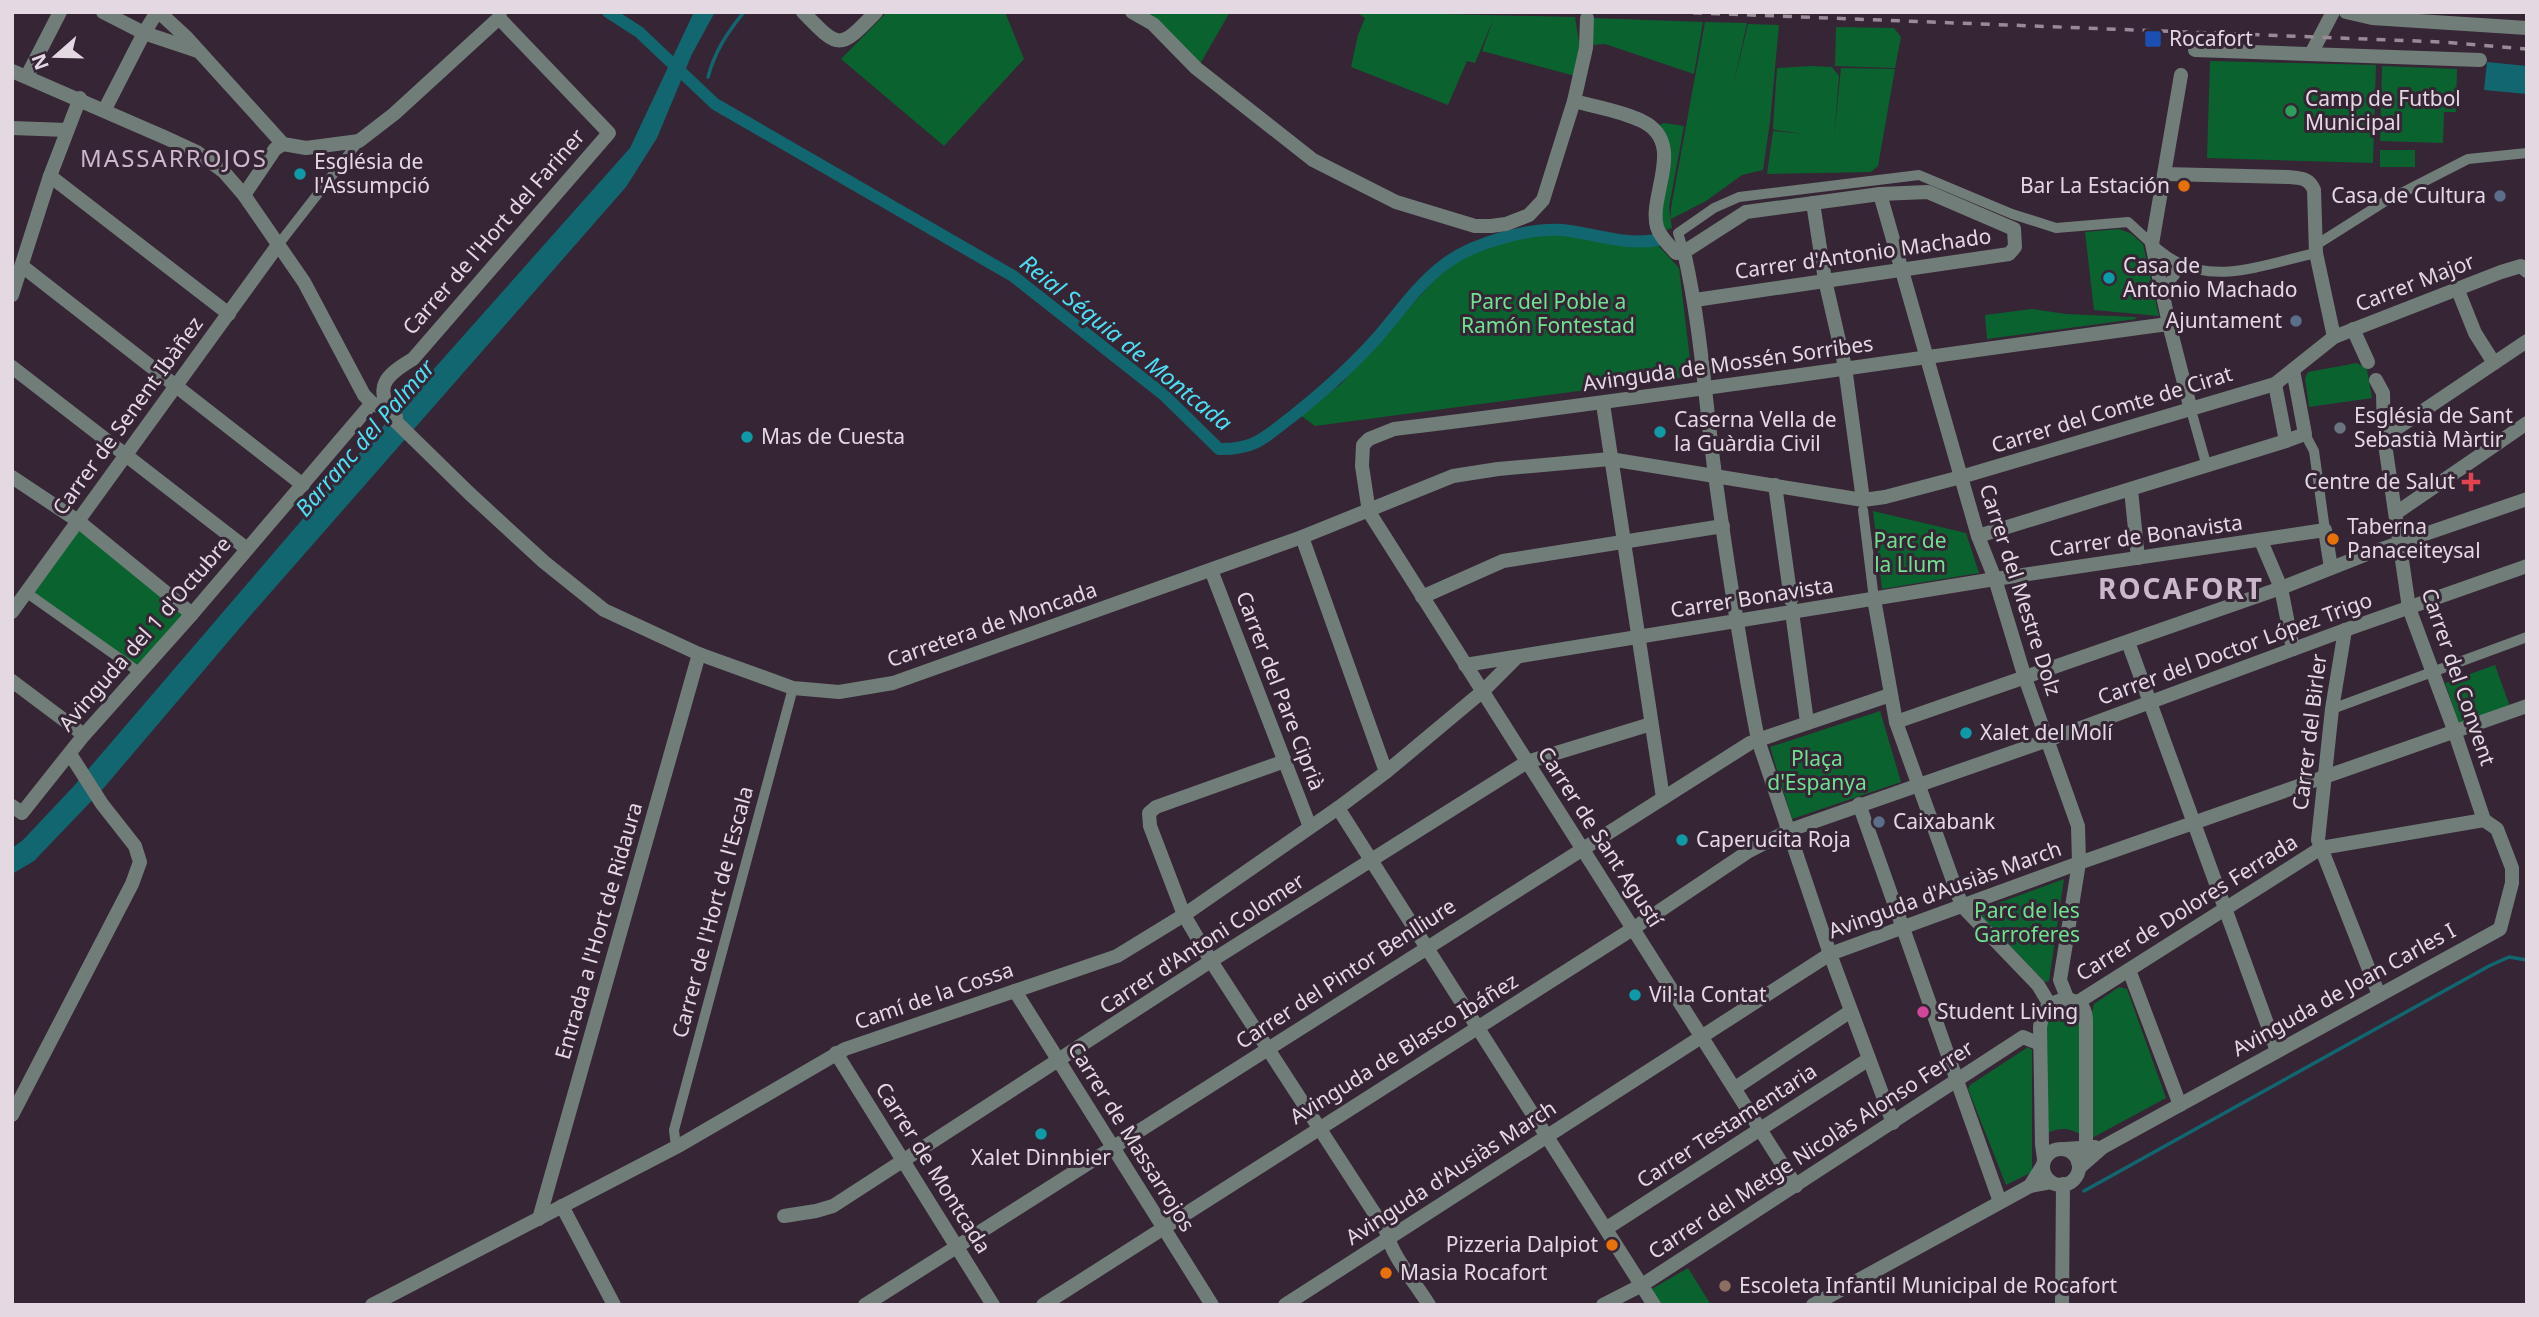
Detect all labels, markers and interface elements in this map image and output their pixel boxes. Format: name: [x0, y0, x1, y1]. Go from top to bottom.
north arrow: [21, 21, 91, 91]
place label: Rocafort: [2169, 24, 2253, 52]
marker: Rocafort: [2143, 29, 2163, 49]
text: N: [25, 50, 55, 74]
place label: Camp de Futbol Municipal: [2305, 84, 2461, 136]
marker: Camp de Futbol Municipal: [2283, 103, 2299, 119]
street label: Carrer de l'Hort del Fariner: [396, 122, 591, 340]
district label: MASSARROJOS: [80, 141, 268, 174]
place label: Església de l'Assumpció: [314, 147, 430, 199]
marker: Església de l'Assumpció: [292, 166, 308, 182]
place label: Bar La Estación: [2020, 171, 2170, 199]
marker: Bar La Estación: [2176, 178, 2192, 194]
place label: Casa de Cultura: [2331, 181, 2486, 209]
marker: Casa de Cultura: [2492, 188, 2508, 204]
street label: Carrer d'Antonio Machado: [1733, 221, 1993, 285]
street label: Carrer Major: [2351, 246, 2479, 318]
water label: Reial Séquia de Montcada: [1014, 247, 1239, 438]
place label: Casa de Antonio Machado: [2123, 251, 2298, 303]
marker: Casa de Antonio Machado: [2101, 270, 2117, 286]
park label: Parc del Poble a Ramón Fontestad: [1461, 287, 1635, 339]
place label: Ajuntament: [2166, 306, 2282, 334]
street label: Carrer de Senent Ibàñez: [46, 311, 209, 520]
marker: Ajuntament: [2288, 313, 2304, 329]
street label: Avinguda de Mossén Sorribes: [1581, 329, 1875, 397]
water label: Barranc del Palmar: [287, 351, 442, 523]
street label: Carrer del Comte de Cirat: [1988, 359, 2236, 459]
place label: Església de Sant Sebastià Màrtir: [2354, 401, 2513, 453]
place label: Caserna Vella de la Guàrdia Civil: [1674, 405, 1837, 457]
marker: Església de Sant Sebastià Màrtir: [2332, 420, 2348, 436]
place label: Mas de Cuesta: [761, 422, 905, 450]
marker: Caserna Vella de la Guàrdia Civil: [1652, 424, 1668, 440]
marker: Mas de Cuesta: [739, 429, 755, 445]
place label: Centre de Salut: [2304, 467, 2455, 495]
marker: Centre de Salut: [2461, 472, 2481, 492]
street label: Carrer del Mestre Dolz: [1973, 480, 2068, 699]
street label: Carrer de Bonavista: [2047, 508, 2244, 562]
place label: Taberna Panaceiteysal: [2347, 512, 2481, 564]
park label: Parc de la Llum: [1873, 526, 1947, 578]
street label: Avinguda del 1 d'Octubre: [52, 530, 237, 737]
marker: Taberna Panaceiteysal: [2325, 531, 2341, 547]
district label: ROCAFORT: [2098, 569, 2264, 607]
street label: Carrer Bonavista: [1668, 570, 1835, 624]
street label: Carretera de Moncada: [883, 575, 1100, 673]
street label: Carrer del Convent: [2415, 584, 2503, 769]
street label: Carrer del Doctor López Trigo: [2094, 585, 2376, 711]
street label: Carrer del Pare Ciprià: [1230, 587, 1332, 794]
street label: Carrer del Birler: [2286, 652, 2333, 812]
place label: Xalet del Molí: [1980, 718, 2113, 746]
marker: Xalet del Molí: [1958, 725, 1974, 741]
street label: Carrer de Sant Agustí: [1532, 741, 1670, 933]
park label: Plaça d'Espanya: [1767, 744, 1867, 796]
street label: Carrer de l'Hort de l'Escala: [665, 783, 759, 1041]
street label: Entrada a l'Hort de Ridaura: [548, 799, 648, 1063]
place label: Caixabank: [1893, 807, 1996, 835]
marker: Caixabank: [1871, 814, 1887, 830]
place label: Caperucita Roja: [1696, 825, 1851, 853]
street label: Carrer de Dolores Ferrada: [2070, 827, 2302, 987]
marker: Caperucita Roja: [1674, 832, 1690, 848]
street label: Avinguda d'Ausiàs March: [1824, 834, 2065, 944]
street label: Carrer d'Antoni Colomer: [1094, 866, 1310, 1020]
street label: Carrer del Pintor Benlliure: [1230, 891, 1461, 1055]
park label: Parc de les Garroferes: [1974, 896, 2080, 948]
street label: Avinguda de Joan Carles I: [2227, 916, 2460, 1062]
street label: Camí de la Cossa: [850, 955, 1017, 1035]
street label: Avinguda de Blasco Ibáñez: [1284, 966, 1523, 1130]
place label: Vil·la Contat: [1649, 980, 1767, 1008]
marker: Vil·la Contat: [1627, 987, 1643, 1003]
place label: Student Living: [1937, 997, 2078, 1025]
marker: Student Living: [1915, 1004, 1931, 1020]
street label: Carrer del Metge Nicolàs Alonso Ferrer: [1643, 1033, 1979, 1265]
street label: Carrer de Massarrojos: [1062, 1036, 1202, 1237]
street label: Carrer Testamentaria: [1631, 1056, 1822, 1194]
street label: Carrer de Montcada: [870, 1076, 998, 1258]
street label: Avinguda d'Ausiàs March: [1340, 1093, 1561, 1251]
marker: Xalet Dinnbier: [1033, 1126, 1049, 1142]
place label: Xalet Dinnbier: [971, 1143, 1111, 1171]
place label: Pizzeria Dalpiot: [1446, 1230, 1598, 1258]
marker: Pizzeria Dalpiot: [1604, 1237, 1620, 1253]
place label: Masia Rocafort: [1400, 1258, 1548, 1286]
marker: Masia Rocafort: [1378, 1265, 1394, 1281]
place label: Escoleta Infantil Municipal de Rocafort: [1739, 1271, 2118, 1299]
marker: Escoleta Infantil Municipal de Rocafort: [1717, 1278, 1733, 1294]

